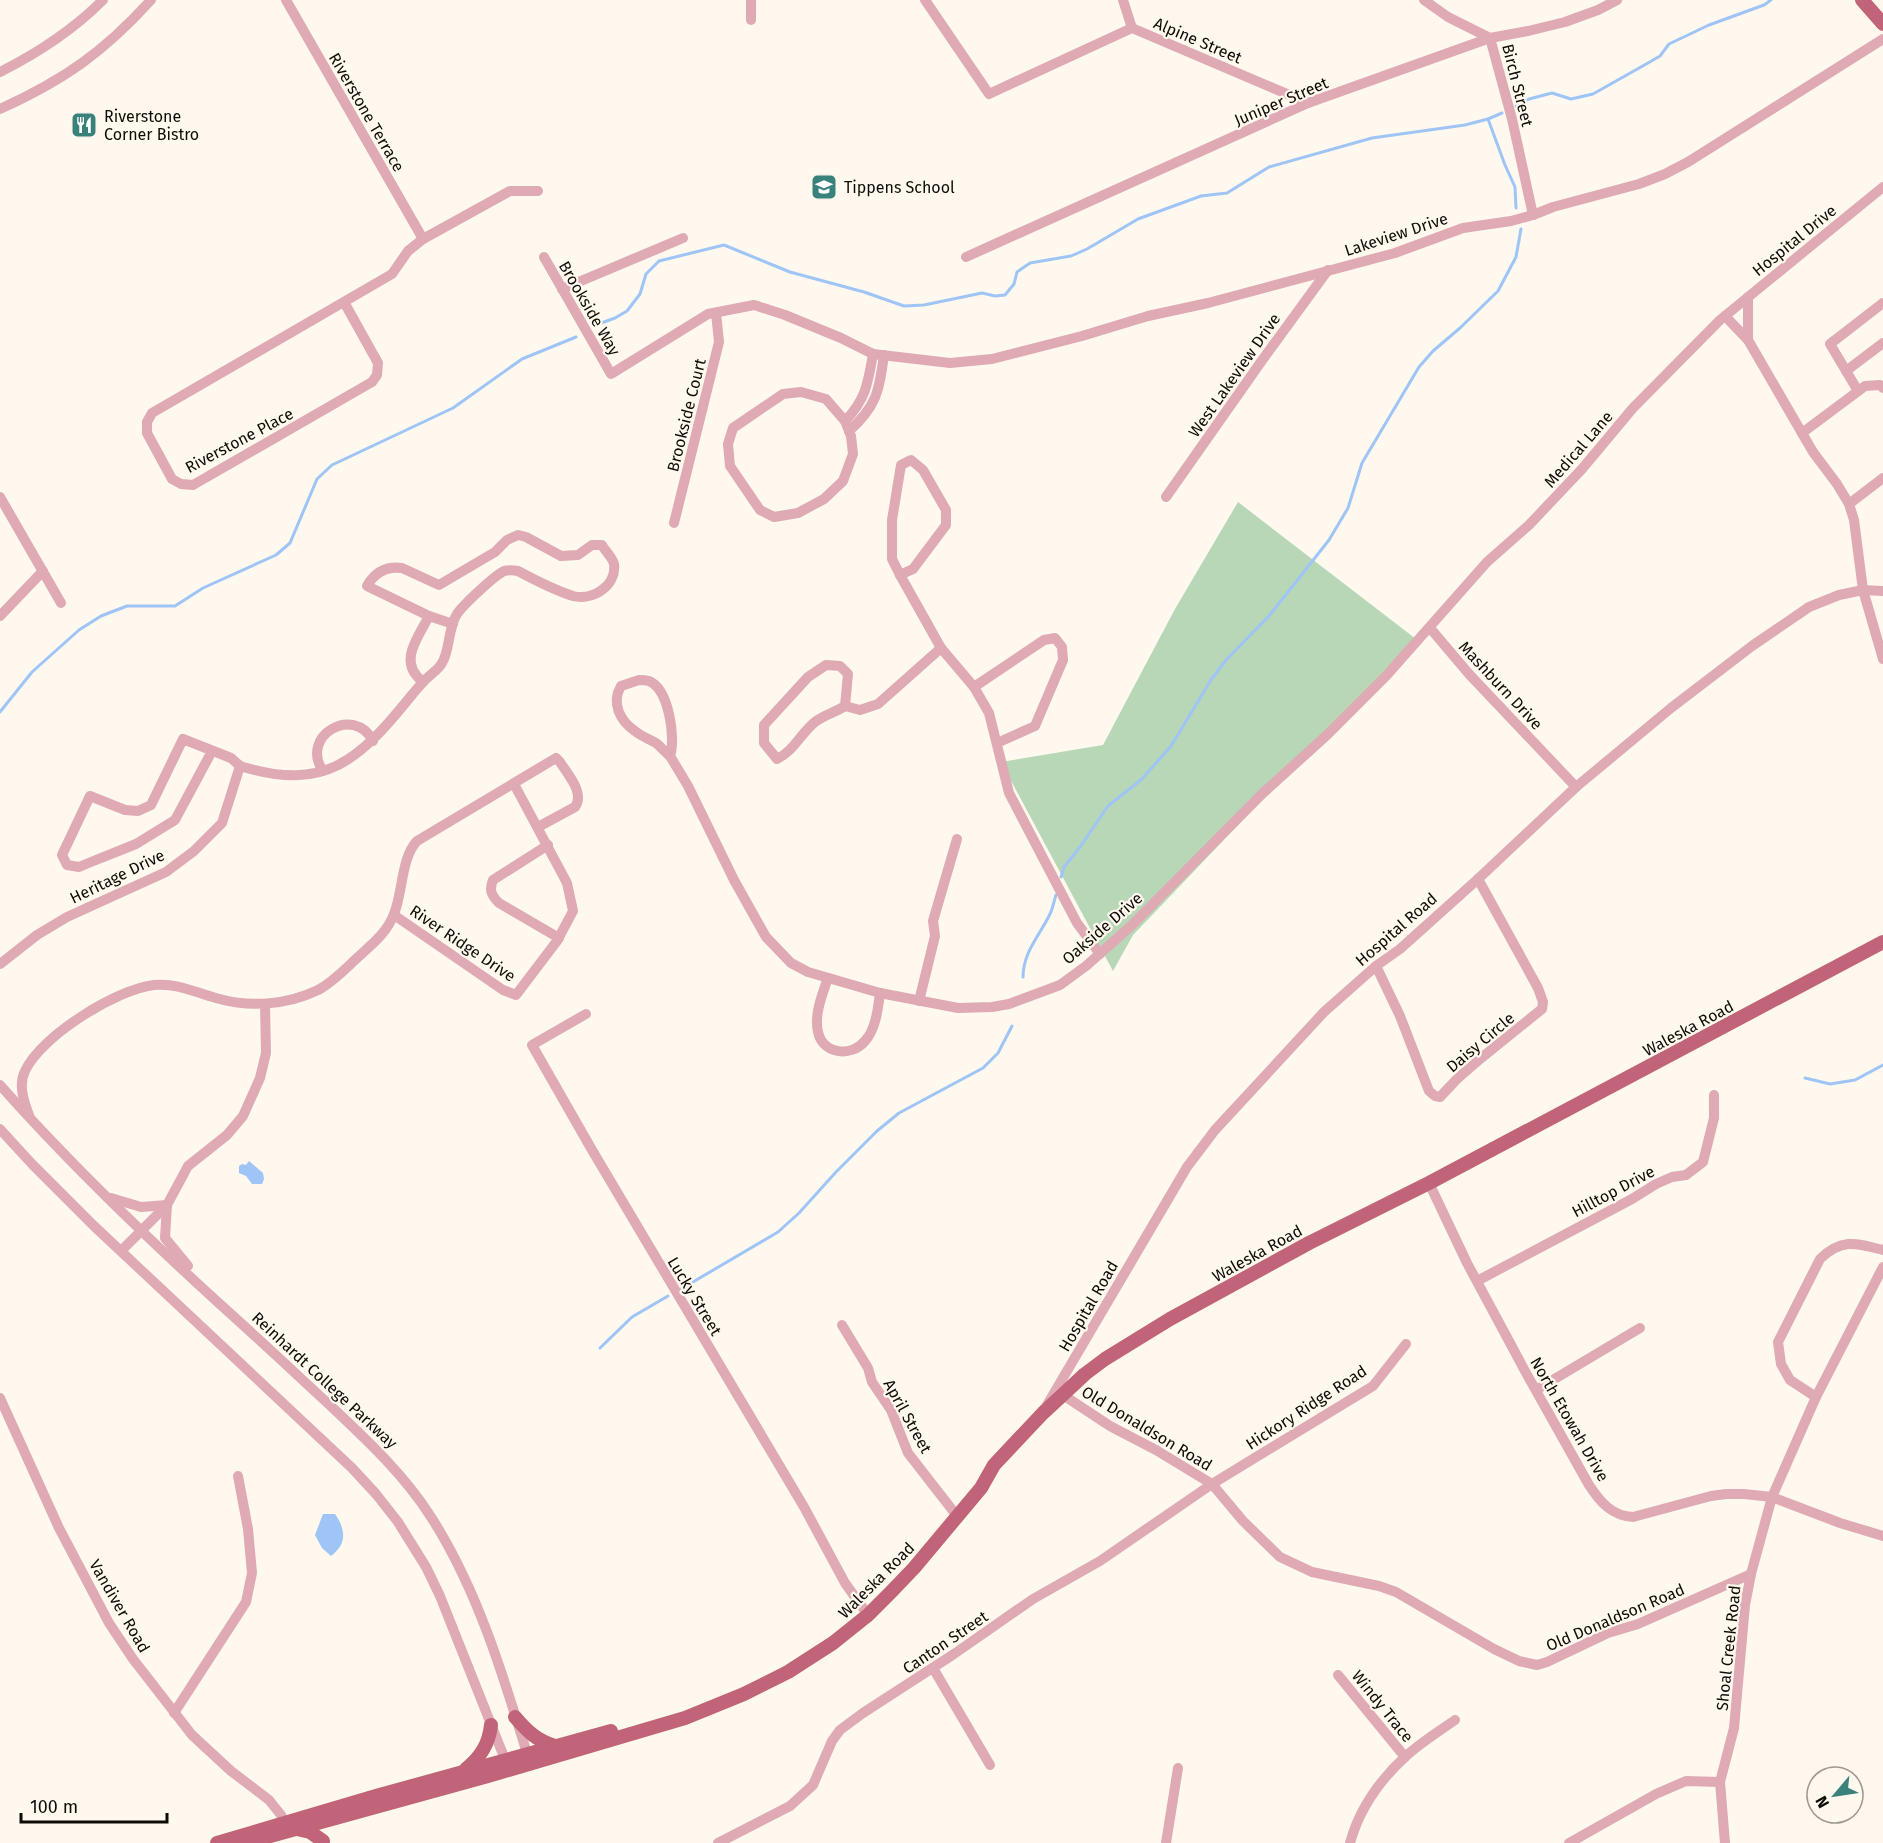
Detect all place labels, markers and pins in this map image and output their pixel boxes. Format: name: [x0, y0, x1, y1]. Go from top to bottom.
place label: Riverstone Corner Bistro: [104, 107, 199, 144]
restaurant icon: Riverstone Corner Bistro: [69, 110, 99, 140]
school or university icon: Tippens School: [809, 172, 839, 202]
place label: Tippens School: [844, 178, 955, 197]

